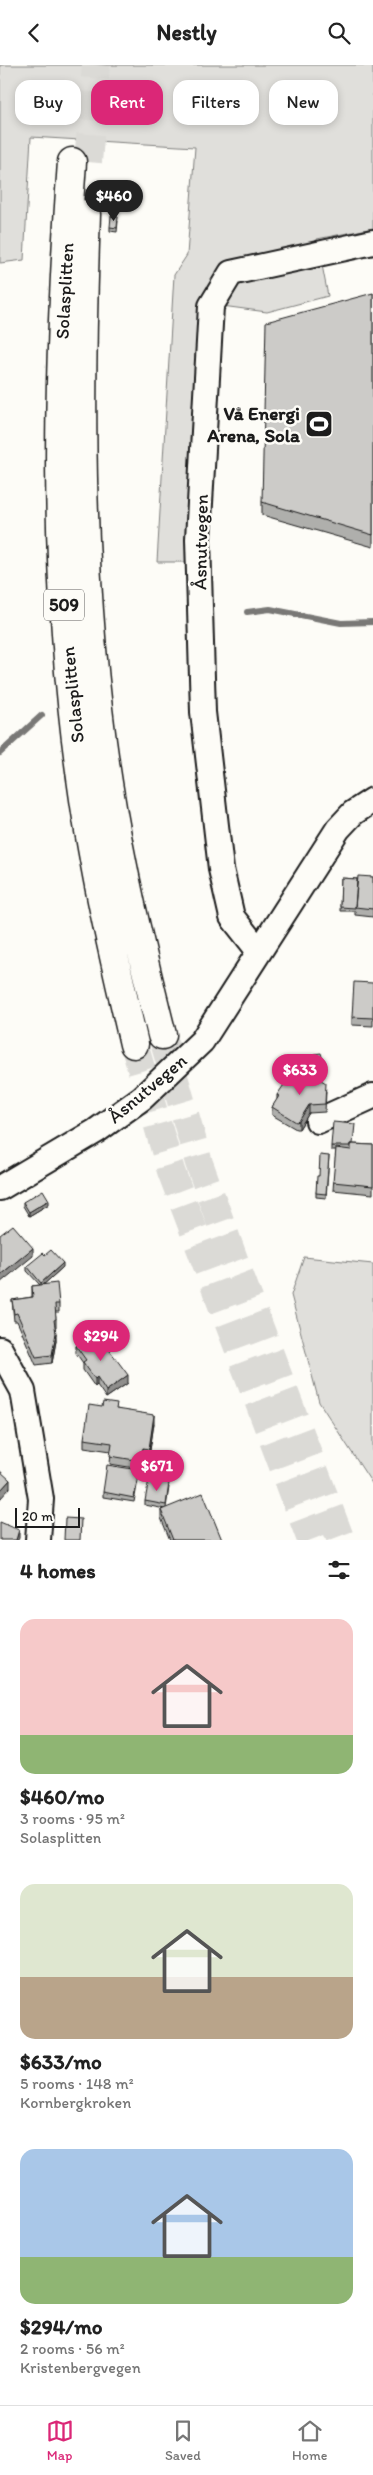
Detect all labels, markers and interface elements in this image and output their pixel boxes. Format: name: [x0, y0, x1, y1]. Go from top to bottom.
icon: back: [20, 19, 48, 47]
text: Nestly: [157, 19, 216, 46]
icon: search: [325, 19, 353, 47]
chip: Buy: [15, 80, 81, 125]
chip: Rent: [91, 80, 163, 125]
chip: Filters: [173, 80, 259, 125]
chip: New: [269, 80, 338, 125]
pin: $460: [84, 179, 144, 222]
text: $460: [96, 186, 132, 205]
street label: Solasplitten: [50, 242, 79, 340]
place label: Vå Energi Arena, Sola: [206, 402, 301, 447]
sports icon: Vå Energi Arena, Sola: [304, 409, 334, 439]
street label: Åsnutvegen: [188, 494, 213, 590]
road number: 509: [44, 589, 84, 621]
street label: Solasplitten: [56, 646, 89, 744]
street label: Åsnutvegen: [103, 1049, 192, 1128]
pin: $633: [270, 1053, 330, 1096]
text: $633: [283, 1060, 317, 1079]
pin: $294: [71, 1319, 131, 1362]
text: $294: [84, 1326, 118, 1345]
pin: $671: [127, 1449, 187, 1492]
text: $671: [141, 1456, 173, 1475]
scale bar: [15, 1505, 80, 1528]
text: 20 m: [22, 1508, 53, 1525]
icon: filters: [325, 1556, 353, 1584]
text: 4 homes: [20, 1558, 96, 1583]
icon: home: [142, 1651, 232, 1741]
text: $460/mo: [20, 1784, 104, 1809]
text: 3 rooms · 95 m²: [20, 1809, 125, 1828]
text: Solasplitten: [20, 1828, 101, 1847]
icon: home: [142, 1916, 232, 2006]
text: $633/mo: [20, 2049, 102, 2074]
text: 5 rooms · 148 m²: [20, 2074, 134, 2093]
text: Kornbergkroken: [20, 2093, 131, 2112]
icon: home: [142, 2181, 232, 2271]
text: $294/mo: [20, 2314, 102, 2339]
text: 2 rooms · 56 m²: [20, 2339, 125, 2358]
text: Kristenbergvegen: [20, 2358, 141, 2377]
tab: Map: [46, 2417, 74, 2464]
tab: Saved: [165, 2417, 201, 2464]
tab: Home: [292, 2417, 327, 2464]

